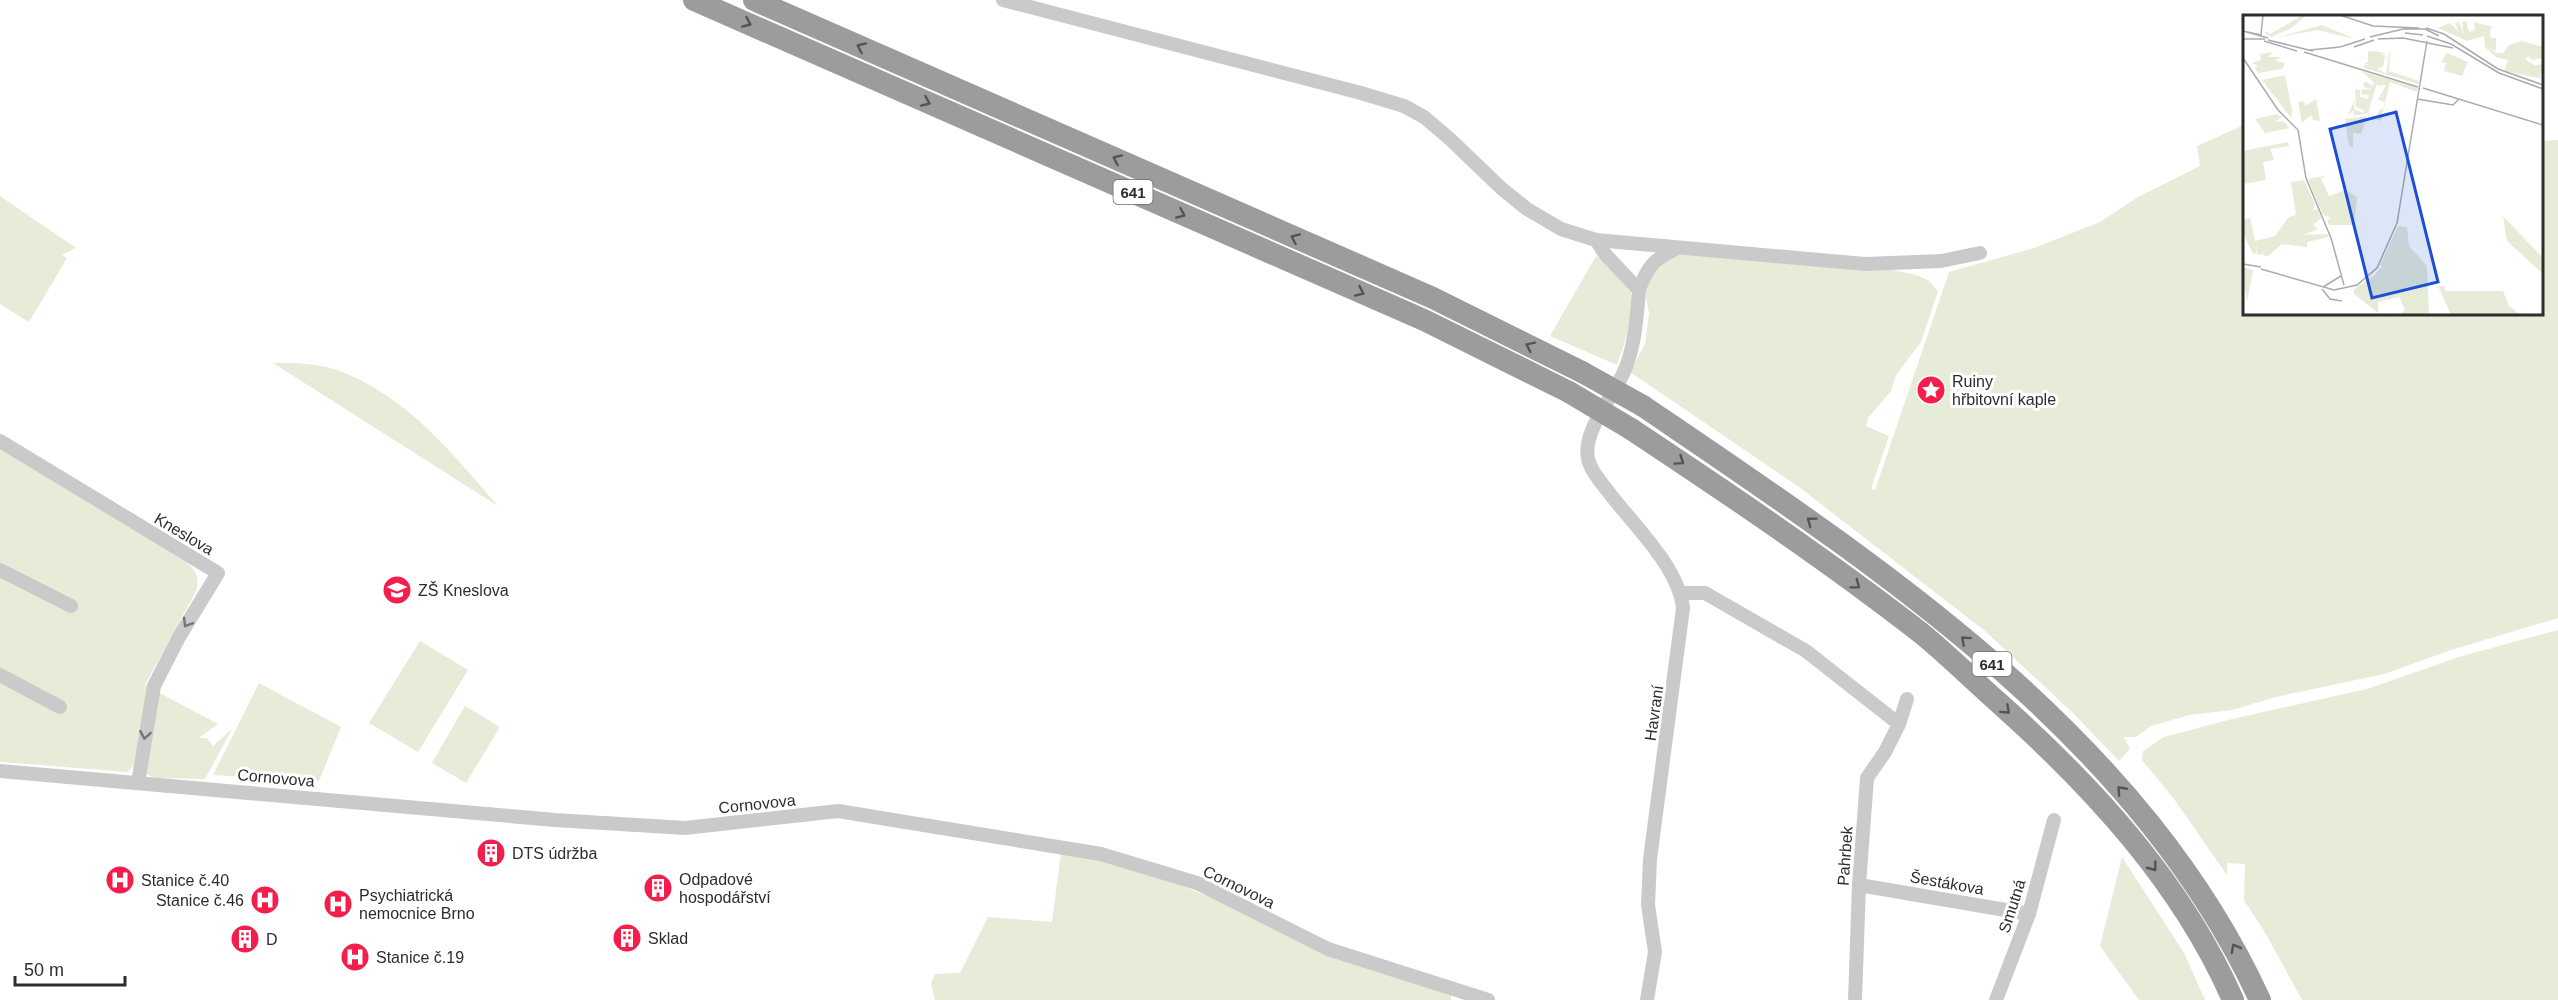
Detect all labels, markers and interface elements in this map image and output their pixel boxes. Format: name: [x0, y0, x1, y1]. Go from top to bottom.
inset map: [2243, 15, 2543, 315]
one-way arrow: [741, 16, 752, 28]
one-way arrow: [857, 42, 868, 54]
one-way arrow: [919, 94, 930, 106]
one-way arrow: [1112, 155, 1123, 167]
road number: 641: [1114, 180, 1152, 204]
one-way arrow: [1175, 206, 1186, 218]
one-way arrow: [1291, 233, 1302, 245]
one-way arrow: [1354, 285, 1365, 297]
one-way arrow: [1525, 341, 1536, 353]
place label: Ruiny hřbitovní kaple: [1952, 373, 2056, 408]
place icon: Ruiny hřbitovní kaple: [1915, 374, 1947, 406]
one-way arrow: [1673, 454, 1684, 465]
street label: Kneslova: [151, 510, 217, 558]
one-way arrow: [1807, 517, 1818, 528]
school or university icon: ZŠ Kneslova: [381, 574, 413, 606]
one-way arrow: [1850, 578, 1861, 589]
place label: ZŠ Kneslova: [418, 581, 509, 599]
one-way arrow: [183, 617, 195, 627]
one-way arrow: [1961, 636, 1972, 647]
road number: 641: [1972, 652, 2012, 676]
street label: Havraní: [1642, 684, 1666, 742]
one-way arrow: [1999, 703, 2010, 714]
one-way arrow: [139, 729, 152, 739]
street label: Cornovova: [237, 766, 315, 790]
one-way arrow: [2117, 786, 2128, 796]
street label: Cornovova: [718, 791, 796, 816]
street label: Pahrbek: [1834, 825, 1856, 886]
building icon: DTS údržba: [475, 837, 507, 869]
place label: DTS údržba: [512, 845, 597, 862]
one-way arrow: [2146, 861, 2157, 872]
street label: Cornovova: [1201, 862, 1278, 912]
hospital icon: Stanice č.40: [104, 864, 136, 896]
street label: Šestákova: [1909, 867, 1986, 898]
place label: Odpadové hospodářství: [679, 871, 771, 906]
place label: Stanice č.40: [141, 872, 229, 889]
building icon: Odpadové hospodářství: [642, 872, 674, 904]
street label: Smutná: [1995, 877, 2029, 935]
hospital icon: Stanice č.46: [249, 884, 281, 916]
place label: Psychiatrická nemocnice Brno: [359, 887, 475, 922]
hospital icon: Psychiatrická nemocnice Brno: [322, 888, 354, 920]
place label: Stanice č.46: [156, 892, 244, 909]
building icon: Sklad: [611, 922, 643, 954]
building icon: D: [229, 923, 261, 955]
place label: Sklad: [648, 930, 688, 947]
place label: D: [266, 931, 278, 948]
hospital icon: Stanice č.19: [339, 941, 371, 973]
one-way arrow: [2230, 943, 2242, 954]
scale bar: [15, 949, 124, 987]
place label: Stanice č.19: [376, 949, 464, 966]
text: 50 m: [24, 960, 64, 980]

